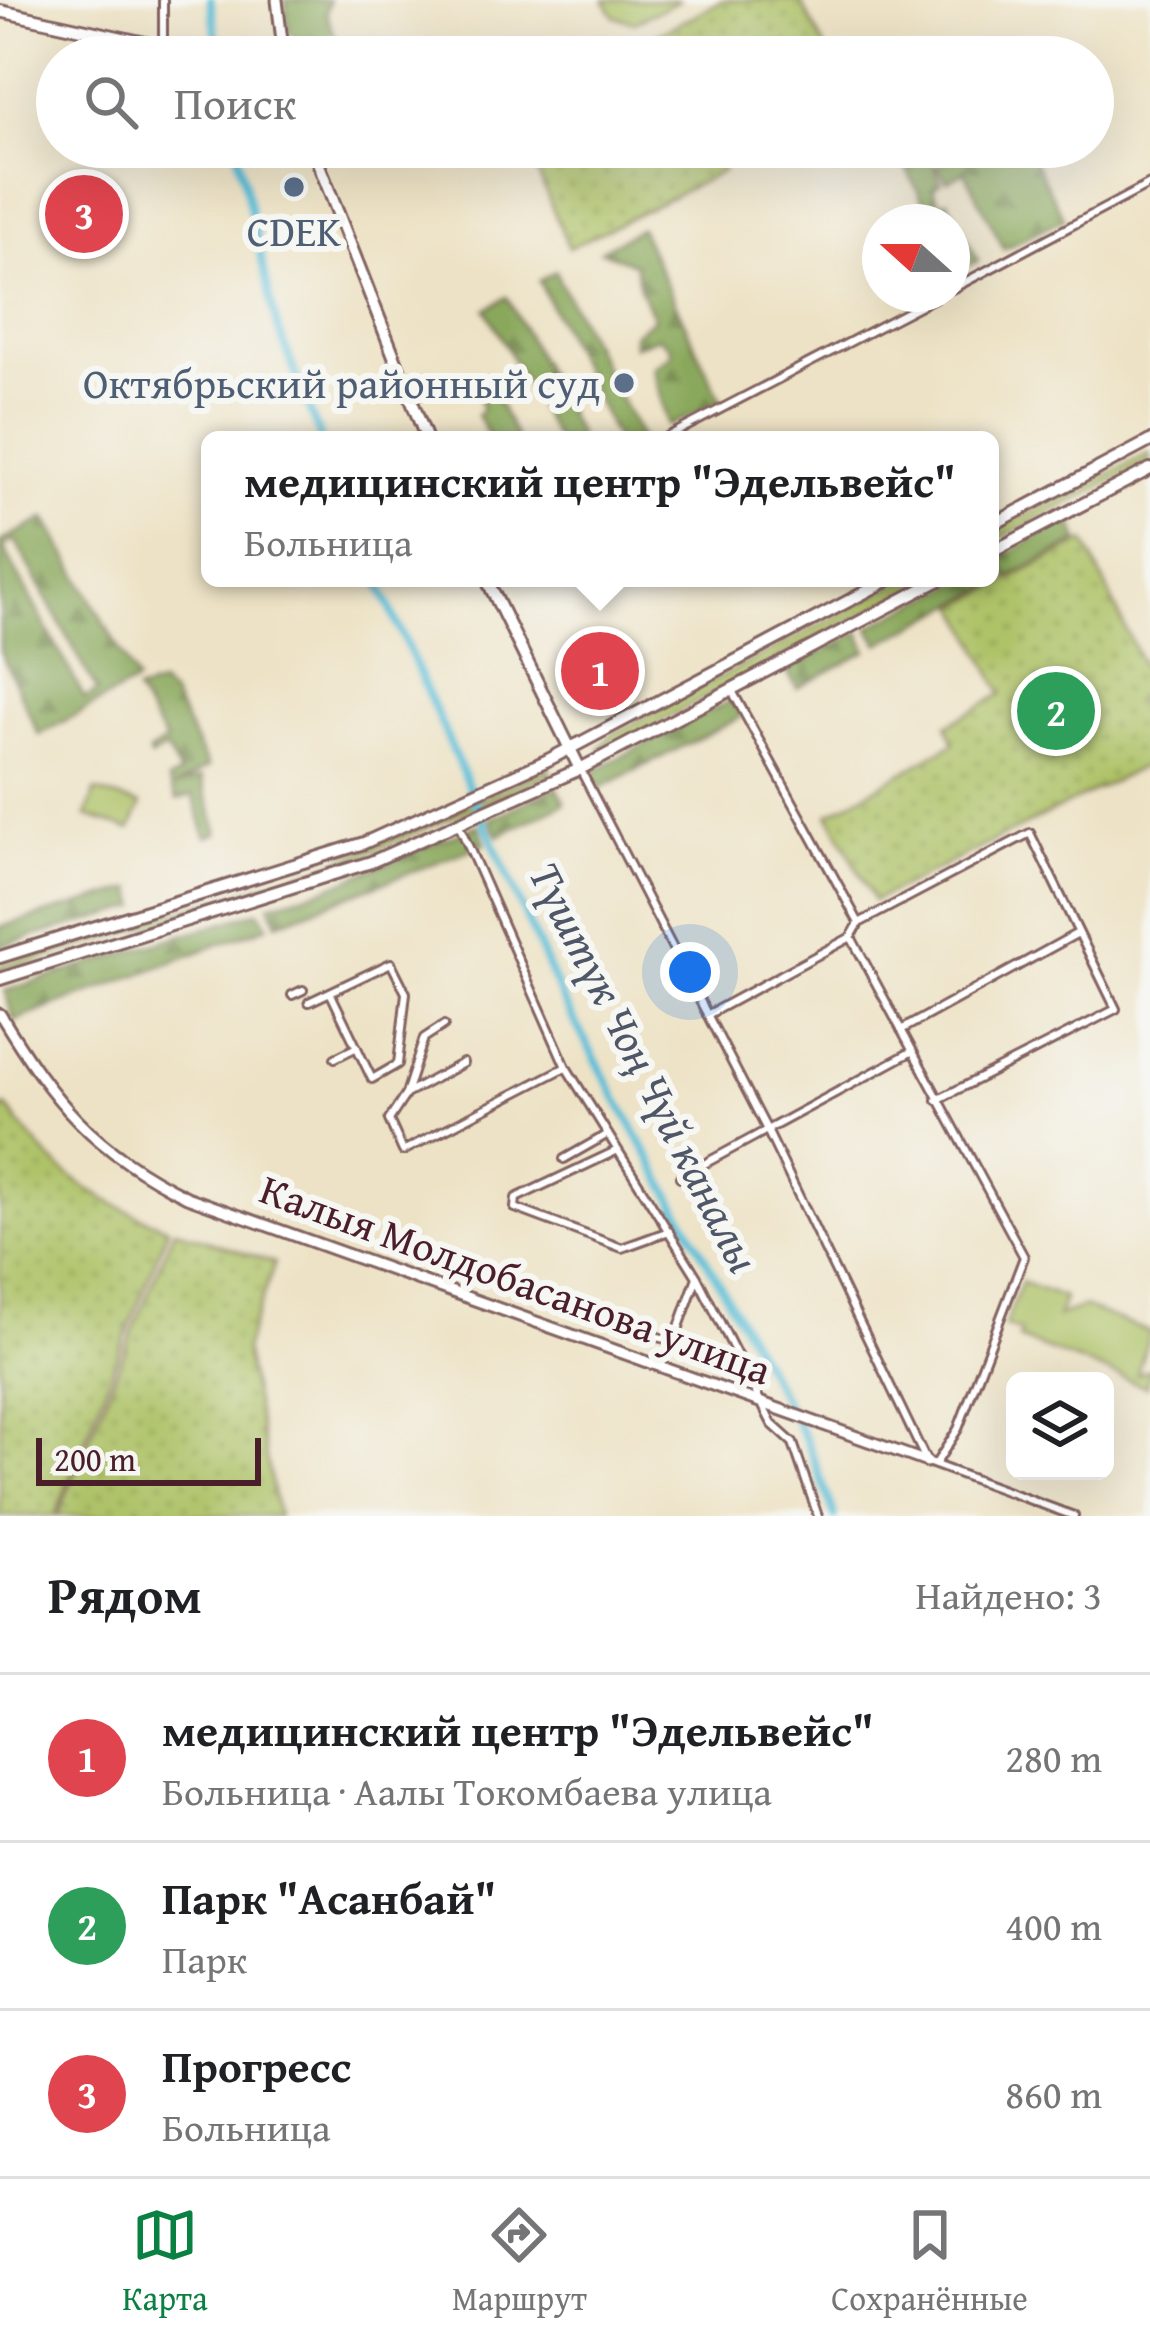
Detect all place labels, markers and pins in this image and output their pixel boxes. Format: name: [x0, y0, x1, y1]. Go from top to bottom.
pin: 3: [45, 169, 123, 259]
marker: CDEK: [281, 174, 307, 200]
place label: CDEK: [247, 200, 341, 261]
place label: Октябрьский районный суд: [83, 352, 600, 413]
marker: Октябрьский районный суд: [611, 370, 637, 396]
pin: 1: [561, 626, 639, 716]
pin: 2: [1017, 666, 1095, 756]

